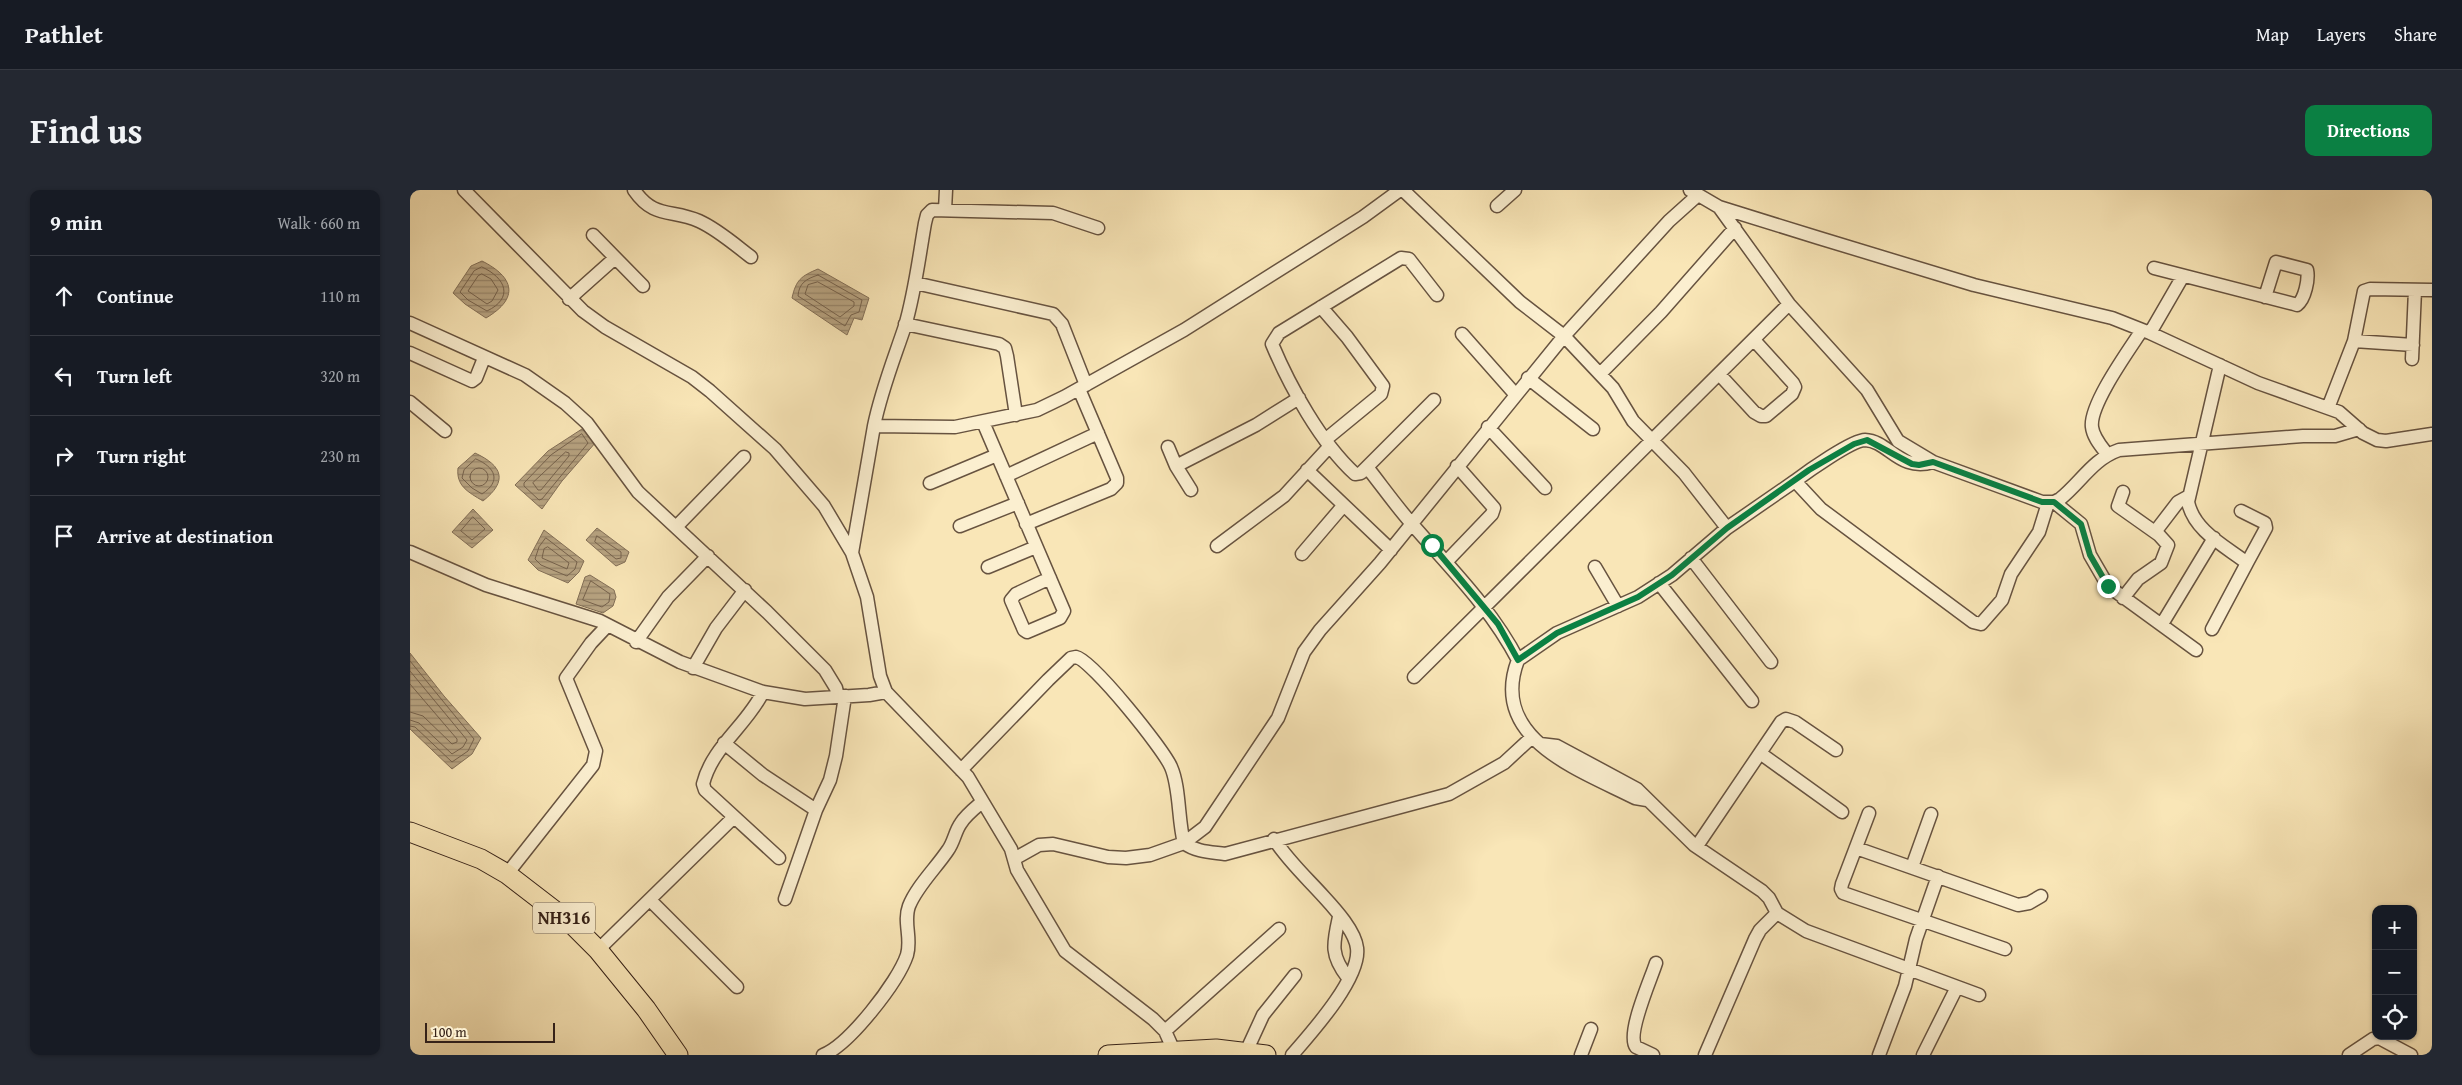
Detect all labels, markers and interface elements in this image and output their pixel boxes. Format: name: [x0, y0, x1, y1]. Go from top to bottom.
text: Pathlet: [25, 17, 103, 52]
text: Map: [2256, 21, 2289, 48]
text: Layers: [2317, 21, 2366, 48]
text: Share: [2394, 21, 2437, 48]
text: Find us: [30, 105, 143, 156]
button: Directions: [2305, 105, 2432, 156]
text: 9 min: [50, 207, 102, 238]
text: Walk · 660 m: [277, 211, 360, 235]
icon: ahead: [50, 282, 78, 310]
text: Continue: [97, 282, 174, 310]
text: 110 m: [320, 284, 360, 308]
icon: left: [50, 362, 78, 390]
text: Turn left: [97, 362, 172, 390]
text: 320 m: [320, 364, 360, 388]
icon: right: [50, 442, 78, 470]
text: Turn right: [97, 442, 186, 470]
text: 230 m: [320, 444, 360, 468]
icon: arrive: [50, 522, 78, 550]
text: Arrive at destination: [97, 522, 273, 550]
route start: [1421, 534, 1444, 557]
route end: [2097, 575, 2120, 598]
road number: NH316: [533, 902, 595, 934]
map controls: [2372, 905, 2417, 1040]
button: +: [2372, 905, 2417, 950]
button: −: [2372, 950, 2417, 995]
button: locate: [2372, 995, 2417, 1040]
scale bar: [425, 1020, 555, 1043]
text: 100 m: [432, 1022, 467, 1042]

